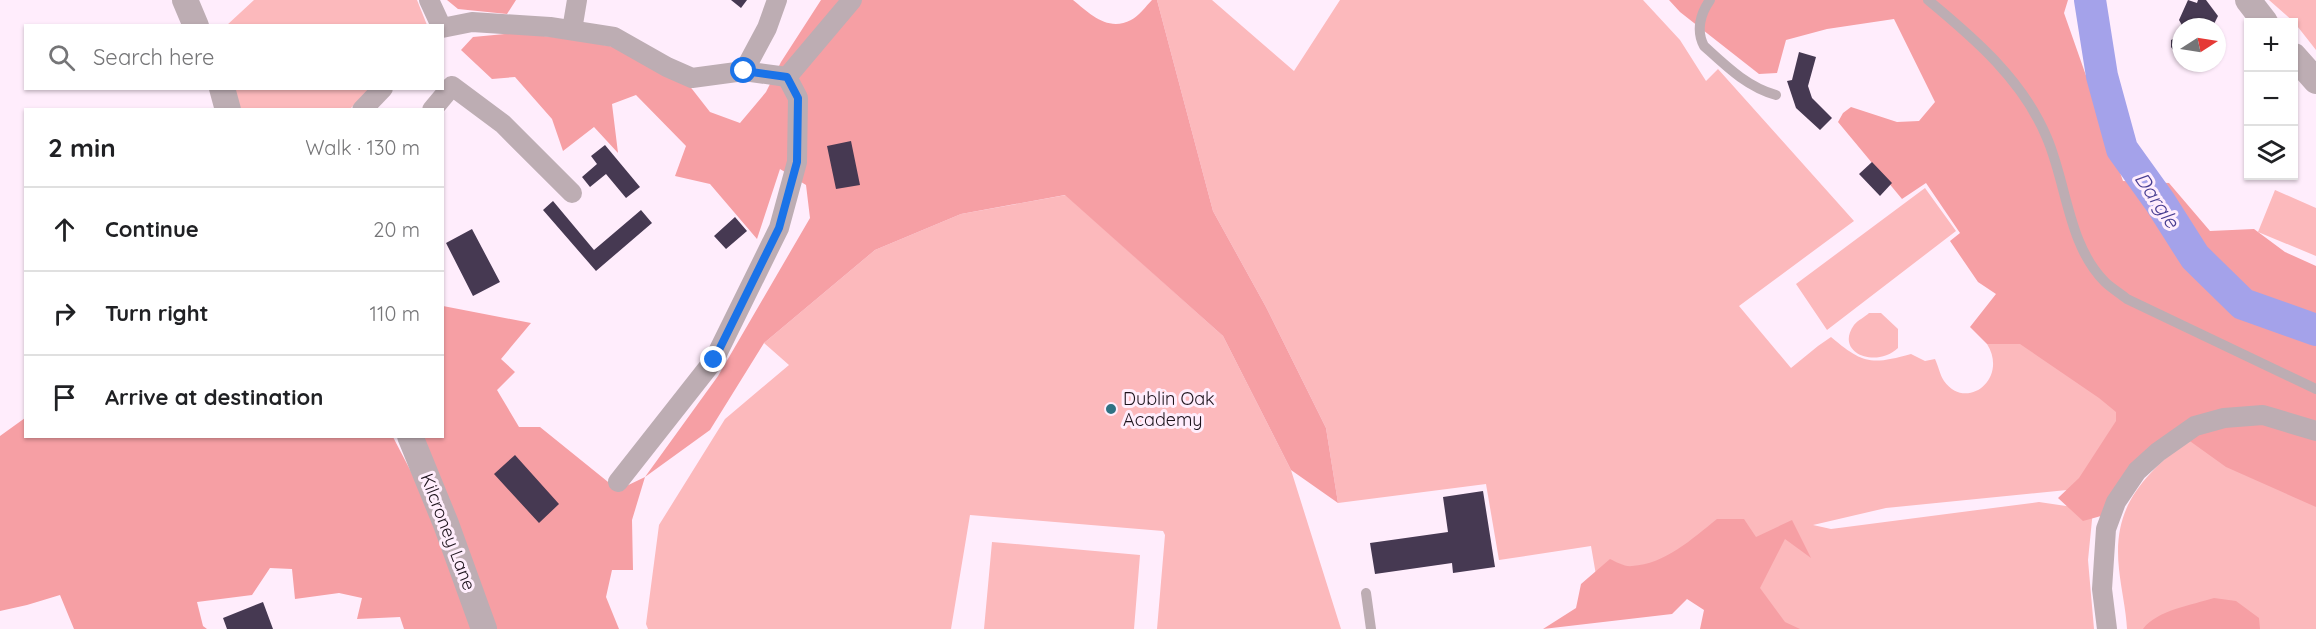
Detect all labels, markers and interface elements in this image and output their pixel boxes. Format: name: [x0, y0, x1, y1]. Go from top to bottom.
north arrow: [2172, 18, 2226, 72]
map controls: [2244, 18, 2298, 180]
button: +: [2244, 18, 2298, 72]
search box: [24, 24, 444, 90]
icon: search: [45, 41, 78, 74]
text: Search here: [93, 43, 214, 71]
route start: [730, 57, 756, 83]
button: −: [2244, 72, 2298, 126]
button: layers: [2244, 126, 2298, 180]
text: 2 min: [48, 131, 116, 164]
text: Walk · 130 m: [305, 135, 420, 160]
water label: Dargle: [2130, 167, 2186, 233]
icon: ahead: [48, 213, 81, 246]
text: Continue: [105, 215, 199, 243]
text: 20 m: [373, 217, 420, 242]
icon: right: [48, 297, 81, 330]
text: Turn right: [105, 299, 209, 327]
text: 110 m: [370, 301, 420, 326]
route end: [700, 346, 726, 372]
icon: arrive: [48, 381, 81, 414]
text: Arrive at destination: [105, 383, 323, 411]
place label: Dublin Oak Academy: [1123, 387, 1215, 431]
marker: Dublin Oak Academy: [1104, 402, 1118, 416]
street label: Kilcroney Lane: [416, 470, 481, 594]

